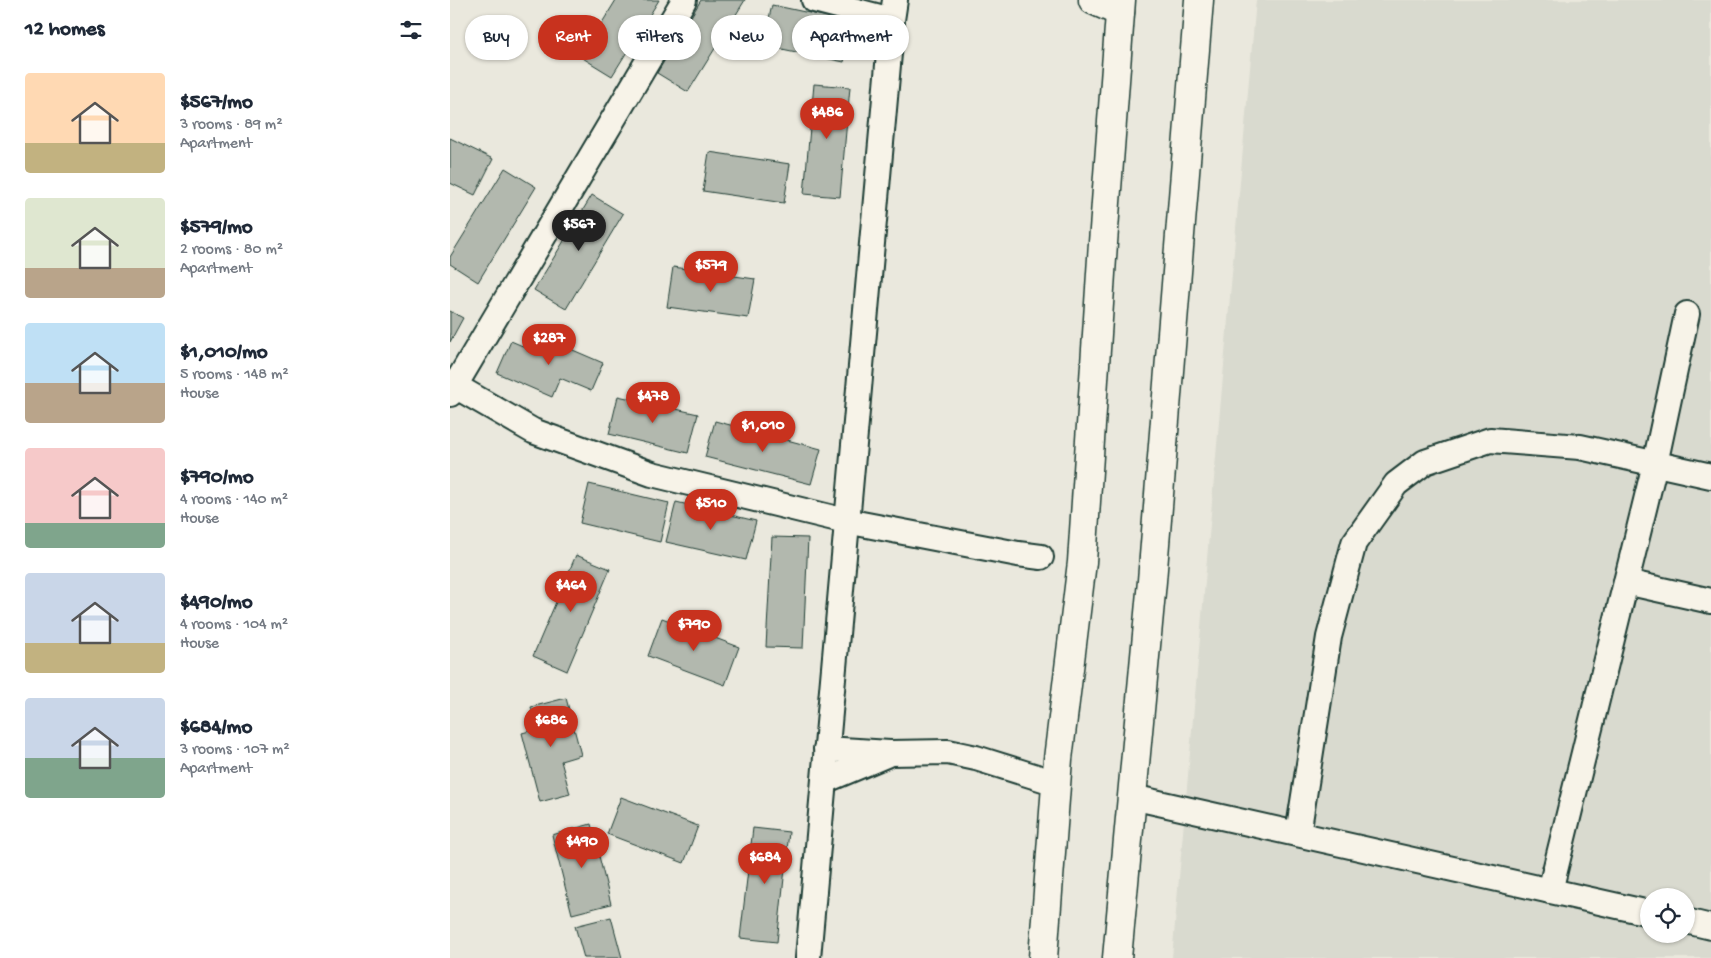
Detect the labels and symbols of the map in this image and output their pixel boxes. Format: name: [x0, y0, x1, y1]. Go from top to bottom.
pin: $486: [797, 98, 857, 140]
pin: $567: [549, 210, 609, 252]
pin: $579: [681, 250, 741, 293]
pin: $287: [519, 324, 579, 366]
pin: $478: [623, 382, 683, 424]
pin: $1,010: [722, 410, 804, 453]
pin: $510: [681, 488, 741, 531]
pin: $464: [541, 570, 601, 613]
pin: $790: [664, 610, 724, 652]
pin: $686: [521, 706, 581, 748]
pin: $490: [552, 826, 612, 869]
pin: $684: [735, 842, 795, 885]

